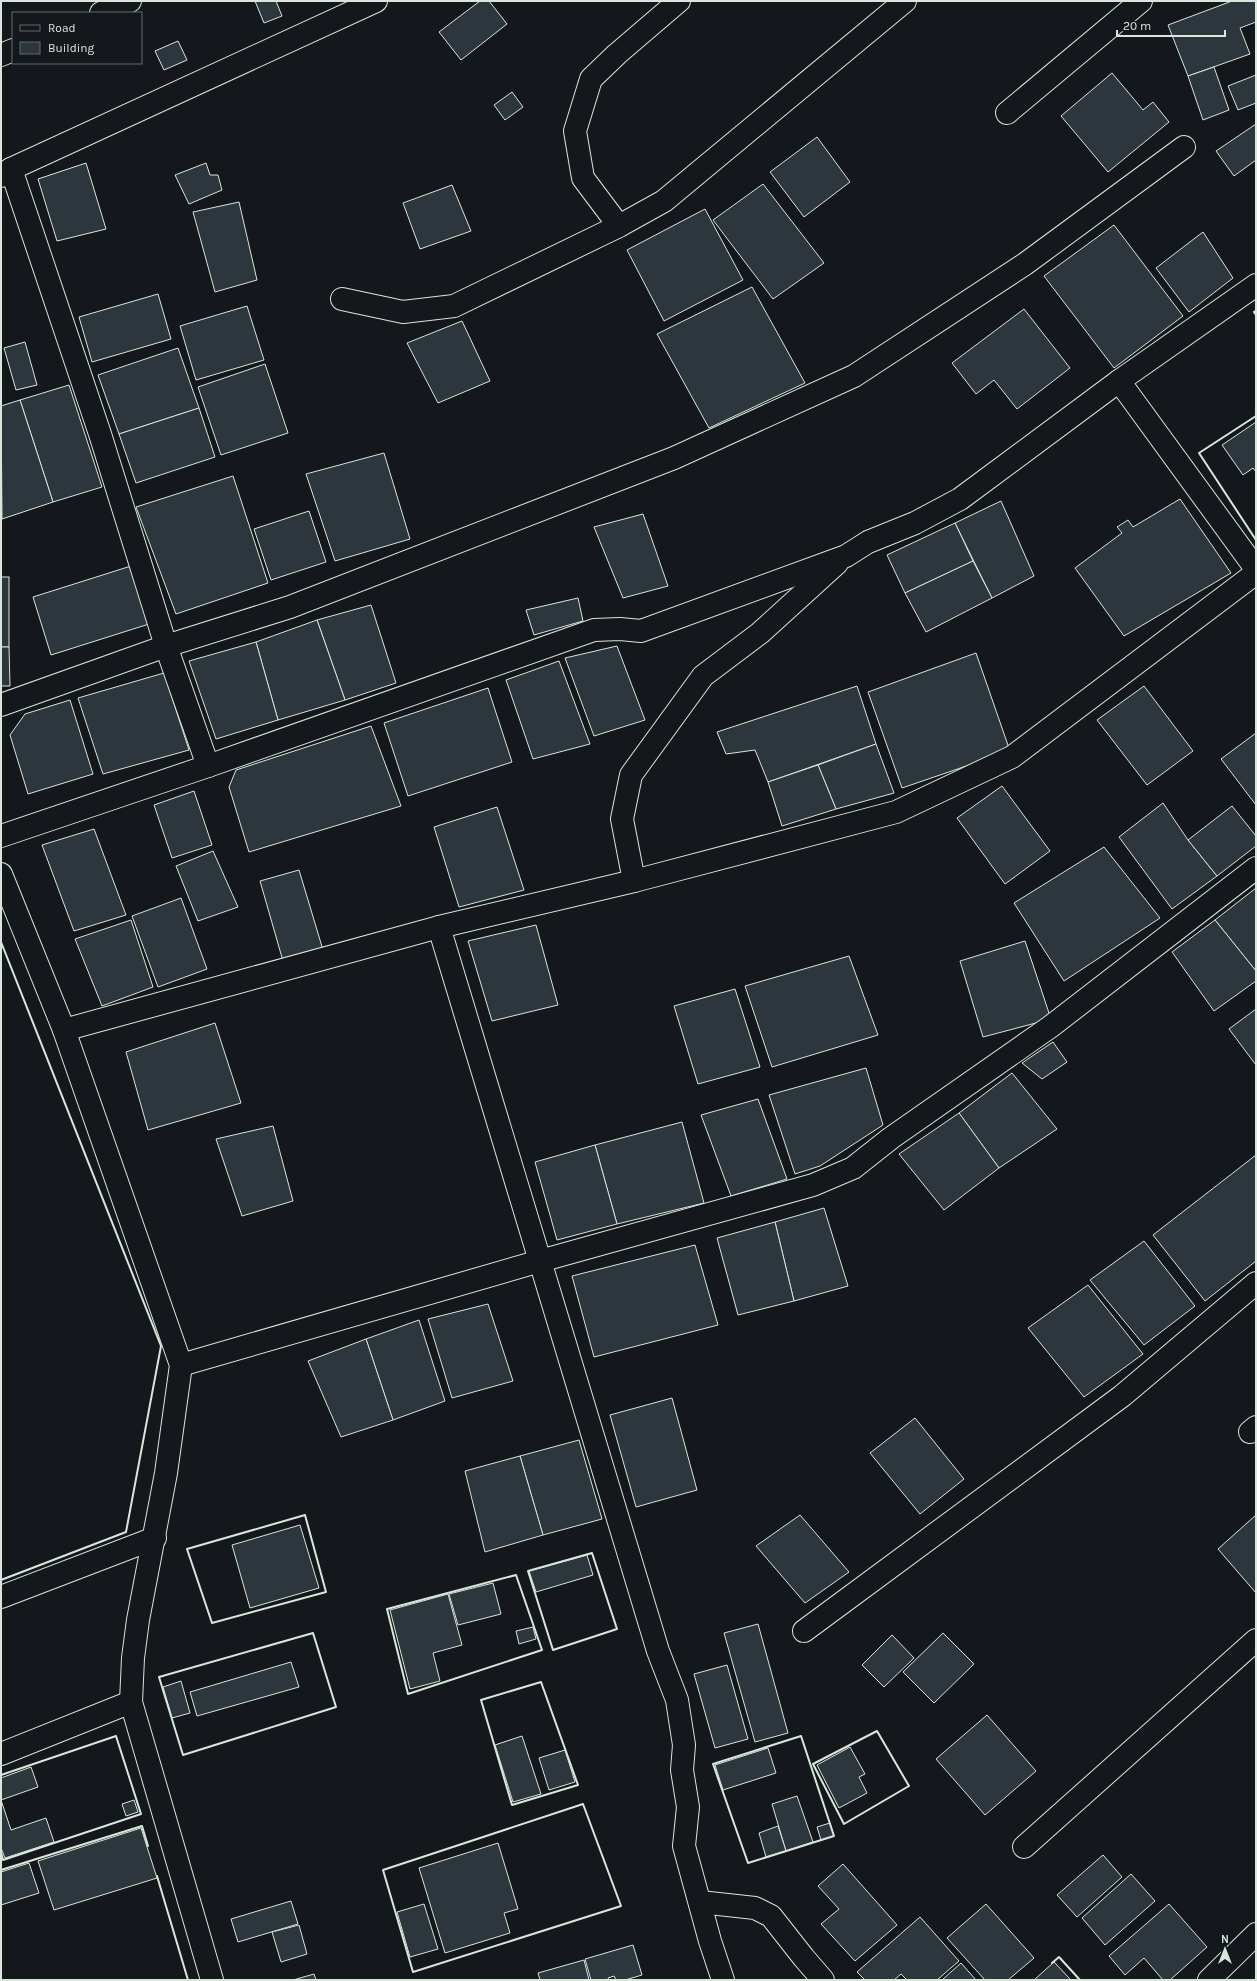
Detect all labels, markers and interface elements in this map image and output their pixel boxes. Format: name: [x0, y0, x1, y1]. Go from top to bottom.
legend: [12, 12, 142, 64]
scale bar: [1117, 12, 1225, 38]
text: 20 m: [1123, 19, 1151, 33]
text: Road: [48, 21, 76, 35]
text: Building: [48, 41, 95, 55]
north arrow: [1205, 1929, 1245, 1969]
text: N: [1221, 1933, 1229, 1946]

